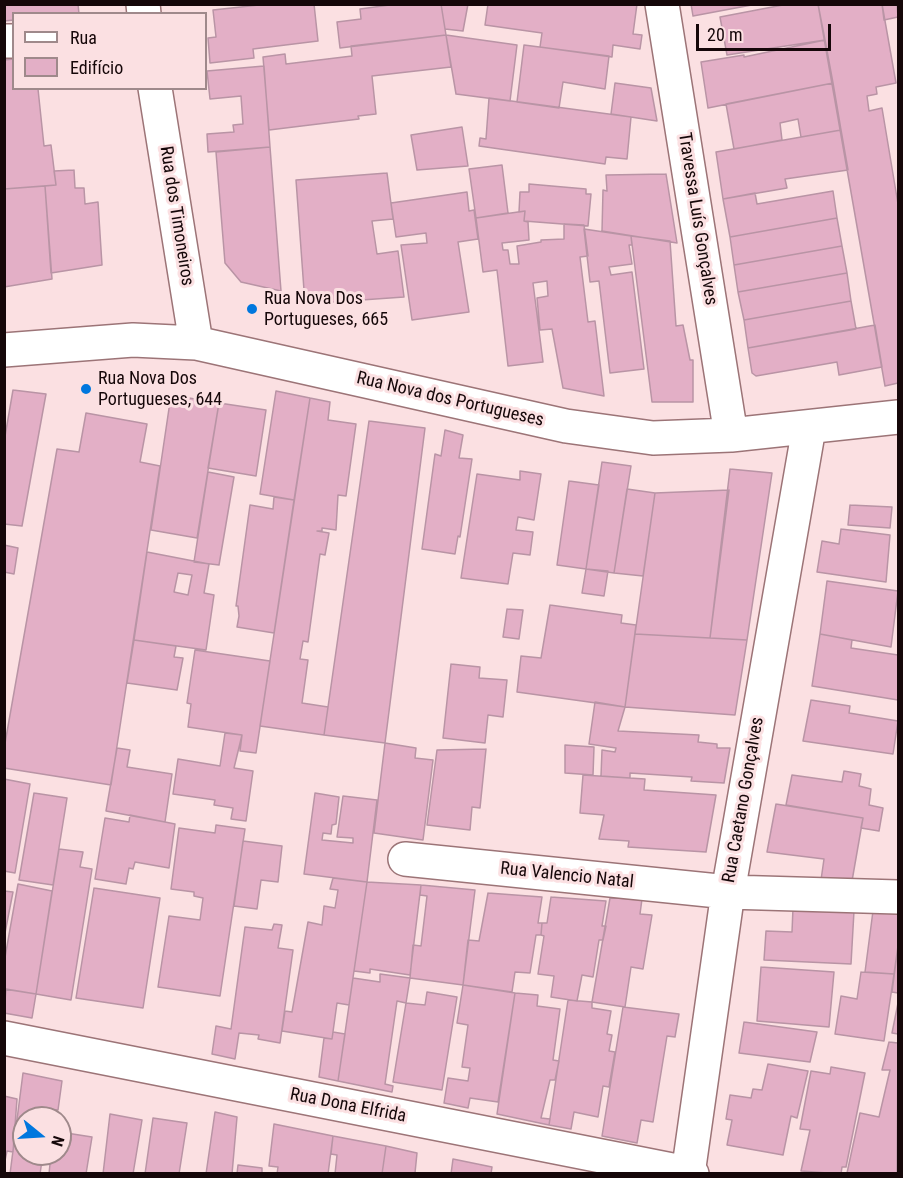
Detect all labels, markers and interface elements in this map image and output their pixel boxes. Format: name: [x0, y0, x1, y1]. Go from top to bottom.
legend: [12, 12, 207, 90]
scale bar: [699, 12, 834, 50]
text: 20 m: [707, 24, 742, 45]
text: Rua: [70, 27, 97, 48]
text: Edifício: [70, 57, 123, 78]
street label: Travessa Luís Gonçalves: [673, 131, 721, 307]
street label: Rua dos Timoneiros: [154, 145, 198, 287]
place label: Rua Nova Dos Portugueses, 665: [264, 288, 388, 330]
marker: Rua Nova Dos Portugueses, 665: [245, 302, 259, 316]
place label: Rua Nova Dos Portugueses, 644: [98, 368, 222, 410]
street label: Rua Nova dos Portugueses: [354, 368, 546, 432]
marker: Rua Nova Dos Portugueses, 644: [79, 382, 93, 396]
street label: Rua Caetano Gonçalves: [719, 716, 769, 884]
street label: Rua Valencio Natal: [499, 858, 635, 894]
street label: Rua Dona Elfrida: [288, 1084, 408, 1128]
north arrow: [12, 1106, 72, 1166]
text: N: [47, 1133, 68, 1149]

